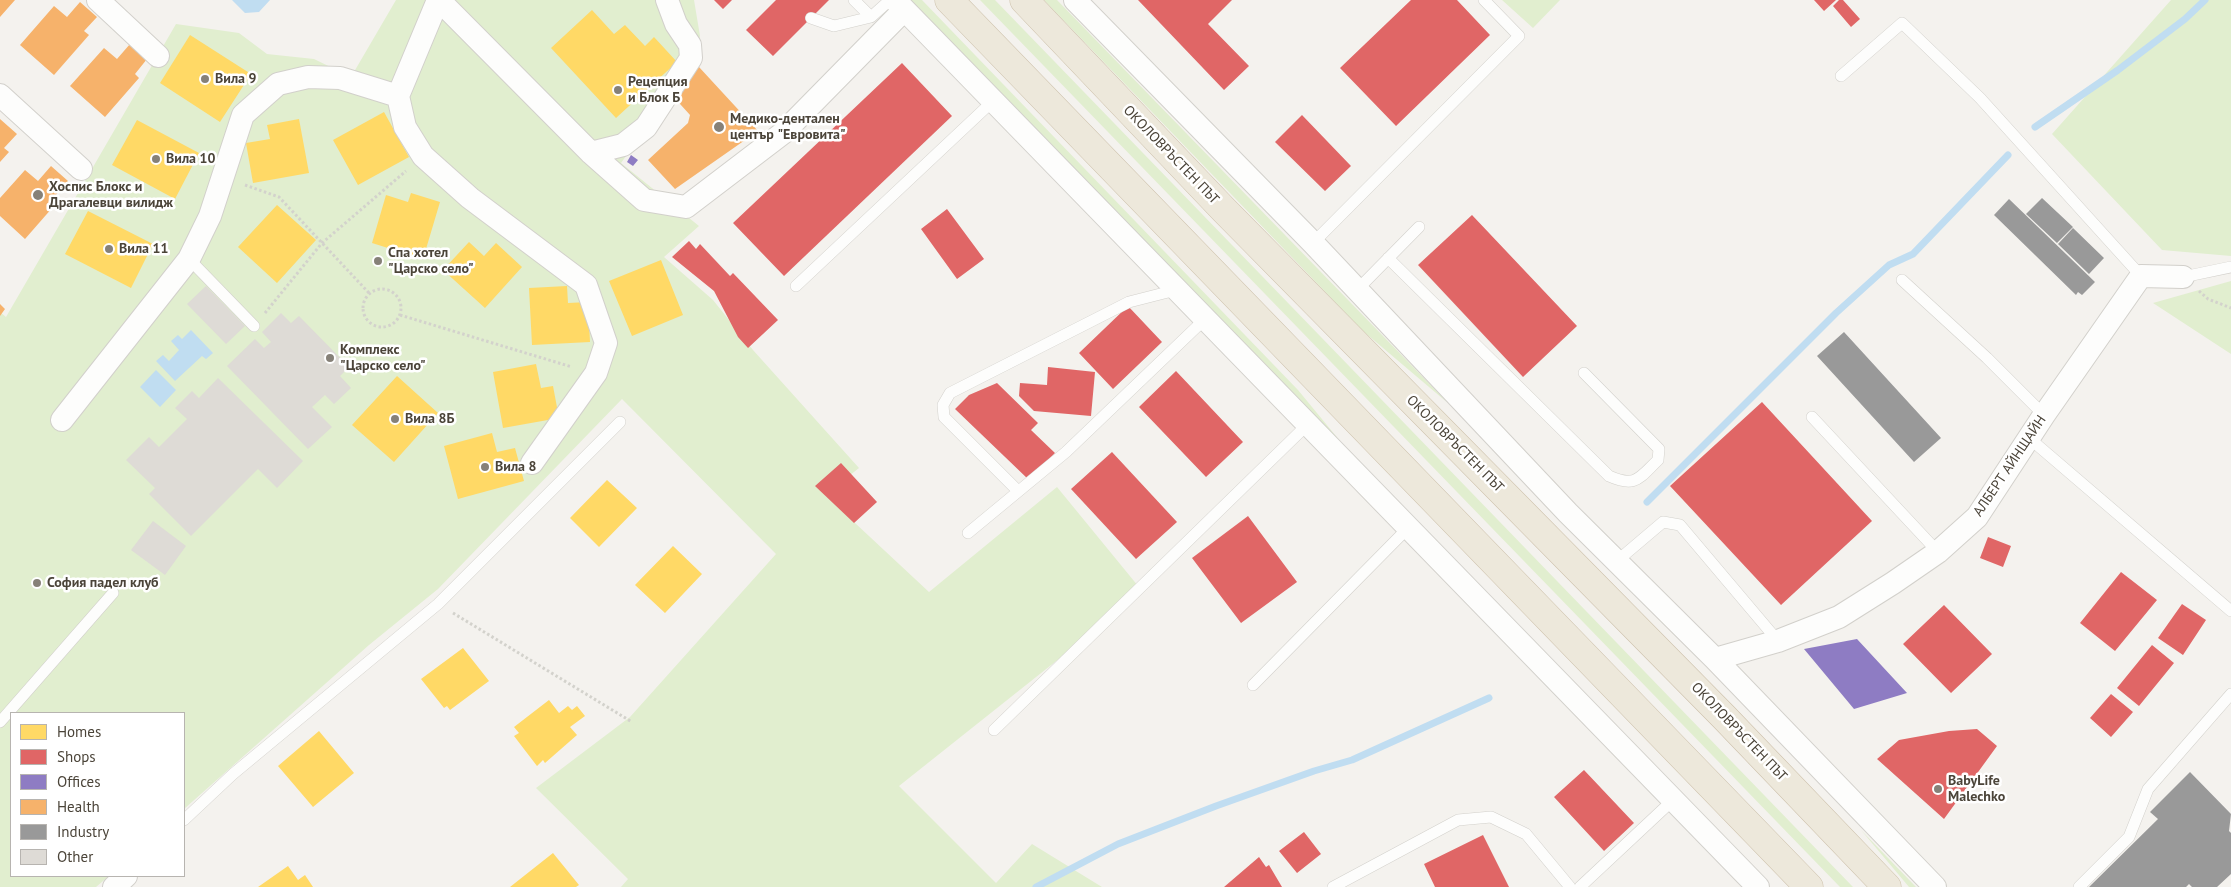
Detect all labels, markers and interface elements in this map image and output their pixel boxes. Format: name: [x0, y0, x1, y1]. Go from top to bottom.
place label: Вила 9: [215, 71, 257, 87]
marker: Вила 9: [199, 73, 211, 85]
place label: Рецепция и Блок Б: [628, 74, 687, 106]
marker: Рецепция и Блок Б: [612, 84, 624, 96]
street label: ОКОЛОВРЪСТЕН ПЪТ: [1120, 102, 1222, 208]
place label: Медико-дентален център "Евровита": [730, 111, 846, 144]
marker: Медико-дентален център "Евровита": [712, 120, 726, 134]
place label: Вила 10: [166, 151, 215, 167]
marker: Вила 10: [150, 153, 162, 165]
place label: Хоспис Блокс и Драгалевци вилидж: [49, 179, 173, 212]
marker: Хоспис Блокс и Драгалевци вилидж: [31, 188, 45, 202]
place label: Вила 11: [119, 241, 168, 257]
marker: Вила 11: [103, 243, 115, 255]
place label: Спа хотел "Царско село": [388, 245, 474, 278]
marker: Спа хотел "Царско село": [372, 255, 384, 267]
place label: Комплекс "Царско село": [340, 342, 426, 374]
marker: Комплекс "Царско село": [324, 352, 336, 364]
street label: ОКОЛОВРЪСТЕН ПЪТ: [1403, 392, 1507, 496]
place label: Вила 8Б: [405, 411, 455, 427]
street label: АЛБЕРТ АЙНЩАЙН: [1970, 412, 2050, 520]
marker: Вила 8Б: [389, 413, 401, 425]
place label: Вила 8: [495, 459, 537, 475]
marker: Вила 8: [479, 461, 491, 473]
place label: София падел клуб: [47, 575, 159, 591]
marker: София падел клуб: [31, 577, 43, 589]
street label: ОКОЛОВРЪСТЕН ПЪТ: [1688, 679, 1790, 785]
legend: [10, 712, 185, 877]
text: Homes: [57, 722, 101, 741]
text: Shops: [57, 747, 96, 766]
text: Offices: [57, 772, 101, 791]
place label: BabyLife Malechko: [1948, 773, 2005, 806]
marker: BabyLife Malechko: [1932, 783, 1944, 795]
text: Health: [57, 797, 100, 816]
text: Industry: [57, 822, 109, 841]
text: Other: [57, 847, 93, 866]

